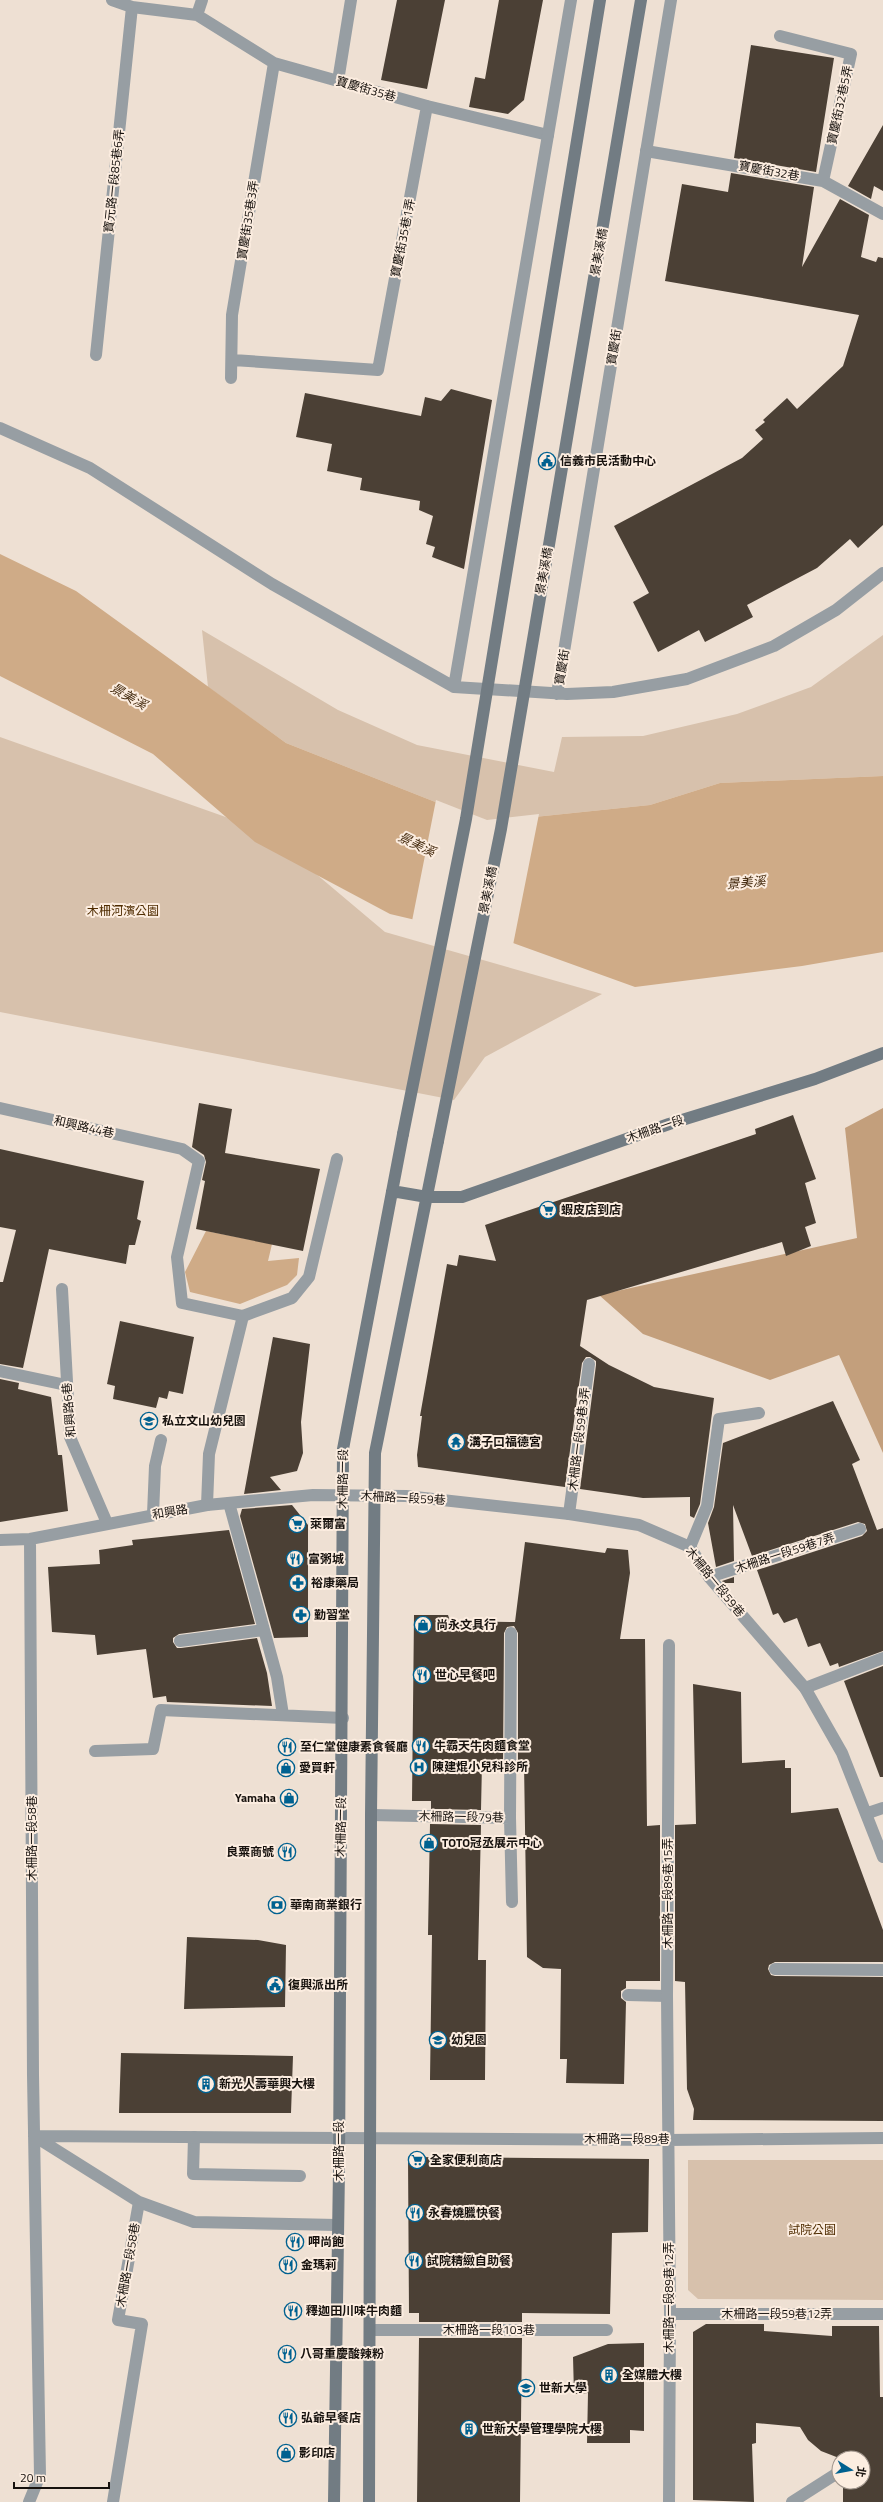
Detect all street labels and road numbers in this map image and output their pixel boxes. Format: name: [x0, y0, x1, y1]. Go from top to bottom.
street label: 寶慶街32巷5弄: [822, 64, 857, 146]
street label: 寶慶街35巷: [334, 71, 398, 106]
street label: 寶元路一段85巷6弄: [99, 128, 128, 234]
street label: 寶慶街32巷: [737, 156, 801, 185]
street label: 寶慶街35巷3弄: [232, 179, 263, 261]
street label: 寶慶街35巷1弄: [386, 197, 419, 279]
street label: 景美溪橋: [585, 227, 612, 277]
street label: 寶慶街: [601, 328, 626, 366]
street label: 景美溪橋: [530, 546, 557, 596]
street label: 寶慶街: [549, 648, 574, 686]
street label: 景美溪橋: [474, 865, 501, 915]
street label: 和興路44巷: [52, 1110, 116, 1143]
street label: 木柵路一段: [623, 1110, 686, 1147]
street label: 和興路6巷: [57, 1382, 80, 1438]
street label: 木柵路一段59巷3弄: [563, 1386, 594, 1492]
street label: 木柵路一段: [332, 1449, 353, 1509]
street label: 木柵路一段59巷: [360, 1486, 446, 1509]
street label: 和興路: [151, 1499, 189, 1524]
street label: 木柵路一段59巷7弄: [732, 1527, 837, 1578]
street label: 木柵路一段59巷: [681, 1543, 750, 1621]
street label: 木柵路一段58巷: [22, 1795, 41, 1881]
street label: 木柵路一段: [330, 1797, 351, 1857]
street label: 木柵路一段79巷: [418, 1806, 504, 1827]
street label: 木柵路一段89巷15弄: [658, 1838, 677, 1948]
street label: 木柵路一段: [329, 2121, 348, 2181]
street label: 木柵路一段89巷: [584, 2129, 670, 2148]
street label: 木柵路一段58巷: [111, 2221, 144, 2309]
street label: 木柵路一段89巷12弄: [659, 2242, 678, 2352]
street label: 木柵路一段59巷12弄: [722, 2304, 832, 2323]
street label: 木柵路一段103巷: [443, 2320, 535, 2339]

